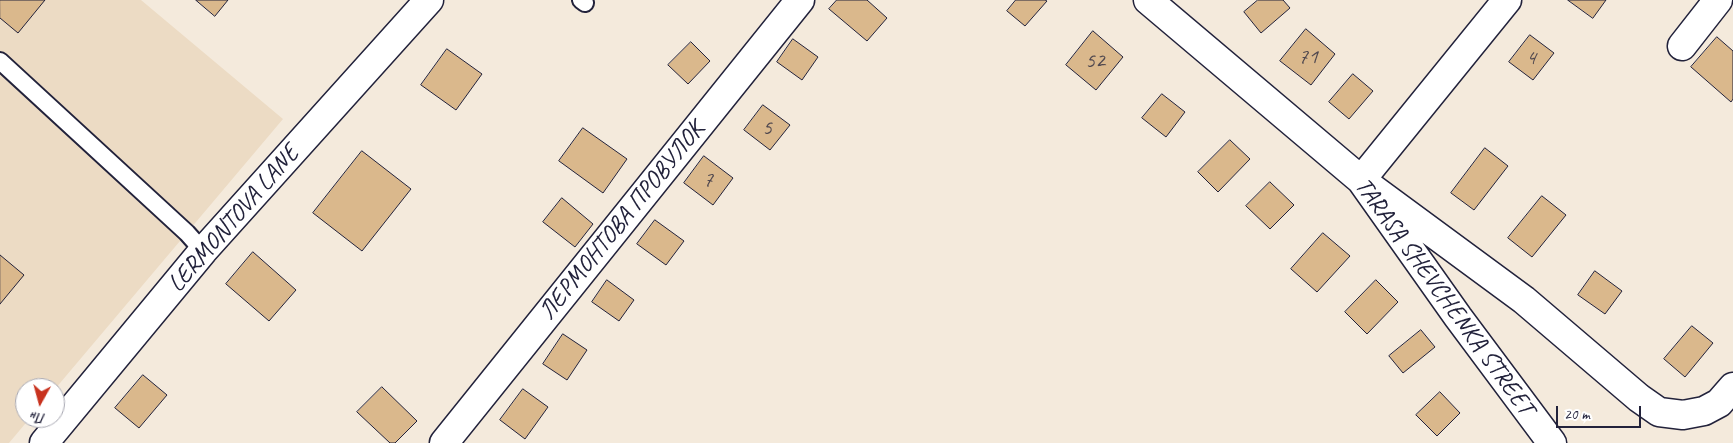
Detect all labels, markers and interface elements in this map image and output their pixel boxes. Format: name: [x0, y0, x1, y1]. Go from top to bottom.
house number: 71: [1298, 44, 1318, 70]
house number: 4: [1526, 45, 1536, 71]
house number: 52: [1085, 48, 1105, 74]
house number: 5: [762, 115, 772, 141]
street label: ЛЕРМОНТОВА ПРОВУЛОК: [533, 116, 711, 326]
street label: LERMONTOVA LANE: [162, 139, 306, 299]
house number: 7: [703, 167, 713, 193]
street label: TARASA SHEVCHENKA STREET: [1348, 172, 1540, 422]
north arrow: [15, 378, 65, 428]
scale bar: [1558, 396, 1643, 428]
text: 20 m: [1564, 405, 1590, 424]
text: Пн: [30, 408, 47, 427]

